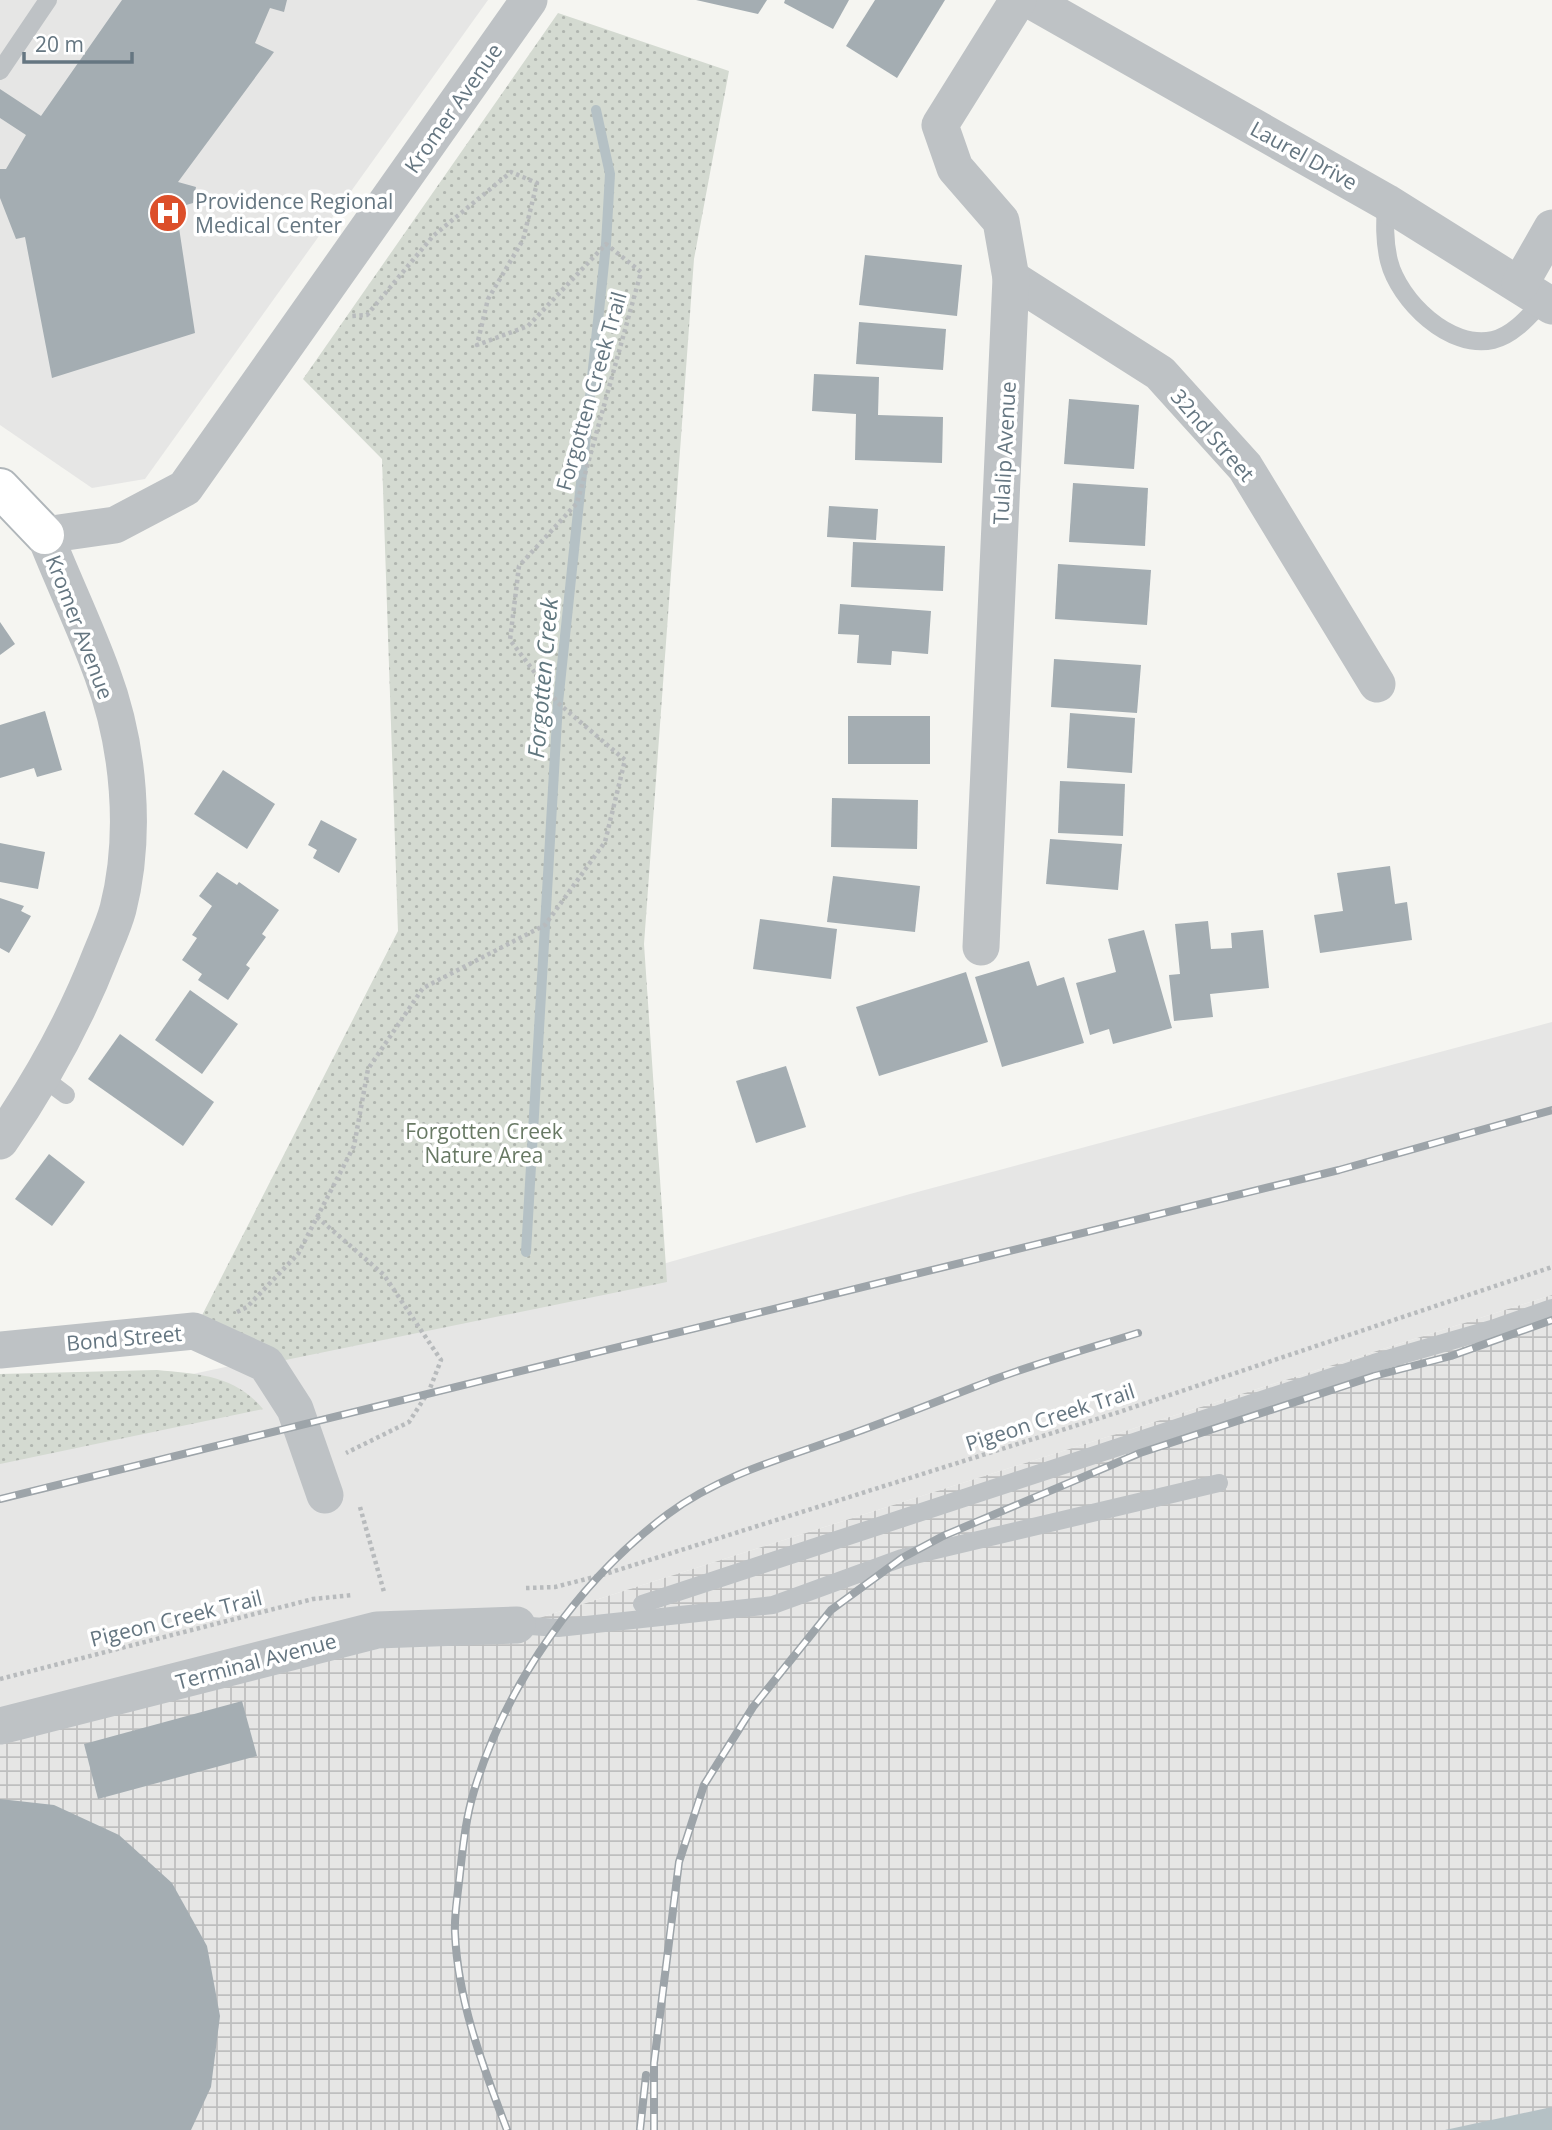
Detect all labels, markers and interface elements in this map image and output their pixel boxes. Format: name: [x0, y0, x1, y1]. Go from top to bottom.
scale bar: [24, 21, 133, 65]
text: 20 m: [35, 30, 84, 58]
street label: Kromer Avenue: [398, 38, 508, 178]
street label: Laurel Drive: [1246, 114, 1362, 196]
place label: Providence Regional Medical Center: [195, 187, 393, 239]
hospital icon: Providence Regional Medical Center: [147, 192, 189, 234]
street label: Forgotten Creek Trail: [549, 288, 633, 494]
street label: Tulalip Avenue: [986, 381, 1022, 525]
street label: 32nd Street: [1165, 383, 1261, 487]
street label: Kromer Avenue: [40, 551, 120, 703]
water label: Forgotten Creek: [519, 596, 565, 759]
park label: Forgotten Creek Nature Area: [405, 1117, 563, 1169]
street label: Bond Street: [65, 1319, 183, 1357]
street label: Pigeon Creek Trail: [962, 1376, 1138, 1458]
street label: Pigeon Creek Trail: [87, 1583, 265, 1653]
street label: Terminal Avenue: [173, 1626, 339, 1696]

